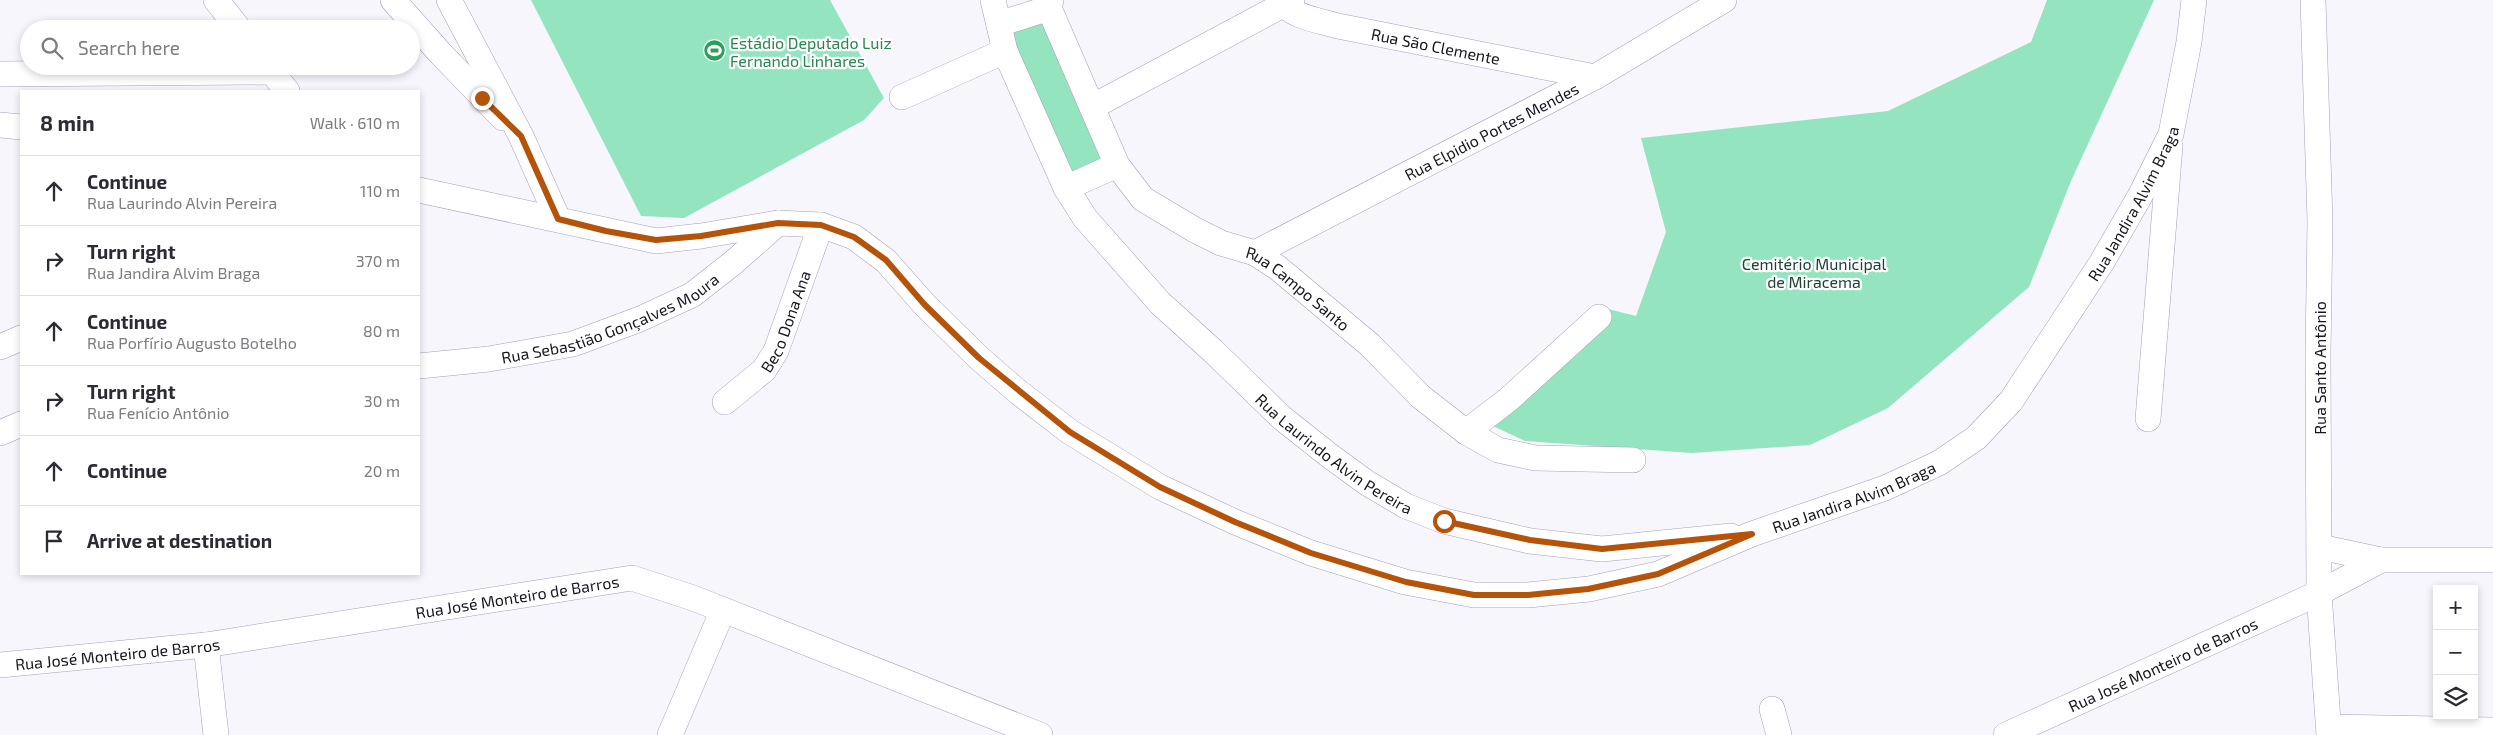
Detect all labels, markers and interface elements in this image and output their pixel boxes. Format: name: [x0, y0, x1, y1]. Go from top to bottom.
search box: [20, 20, 420, 75]
street label: Rua São Clemente: [1370, 23, 1502, 67]
place label: Estádio Deputado Luiz Fernando Linhares: [730, 33, 892, 70]
icon: search: [38, 34, 66, 62]
text: Search here: [78, 36, 180, 59]
sports icon: Estádio Deputado Luiz Fernando Linhares: [702, 39, 726, 63]
street label: Rua Elpidio Portes Mendes: [1401, 78, 1581, 184]
route end: [471, 87, 494, 110]
text: 8 min: [40, 110, 95, 135]
text: Walk · 610 m: [310, 113, 400, 132]
street label: Rua Jandira Alvim Braga: [2083, 125, 2182, 284]
text: Continue: [87, 170, 167, 193]
icon: ahead: [40, 177, 68, 205]
text: 110 m: [360, 181, 400, 200]
text: Rua Laurindo Alvin Pereira: [87, 193, 277, 212]
text: Turn right: [87, 240, 175, 263]
street label: Rua Campo Santo: [1244, 241, 1354, 334]
icon: right: [40, 247, 68, 275]
text: 370 m: [356, 251, 400, 270]
park label: Cemitério Municipal de Miracema: [1742, 254, 1886, 291]
text: Rua Jandira Alvim Braga: [87, 263, 260, 282]
street label: Beco Dona Ana: [756, 268, 814, 375]
street label: Rua Sebastião Gonçalves Moura: [500, 269, 722, 366]
street label: Rua Santo Antônio: [2310, 301, 2329, 435]
text: Continue: [87, 310, 167, 333]
icon: ahead: [40, 317, 68, 345]
text: 80 m: [363, 321, 400, 340]
text: Rua Porfírio Augusto Botelho: [87, 333, 297, 352]
text: Turn right: [87, 380, 175, 403]
icon: right: [40, 387, 68, 415]
street label: Rua Laurindo Alvin Pereira: [1252, 389, 1415, 517]
text: 30 m: [364, 391, 400, 410]
text: Rua Fenício Antônio: [87, 403, 229, 422]
icon: ahead: [40, 457, 68, 485]
street label: Rua Jandira Alvim Braga: [1769, 457, 1938, 536]
text: Continue: [87, 459, 167, 482]
text: 20 m: [364, 461, 400, 480]
route start: [1433, 510, 1456, 533]
icon: arrive: [40, 527, 68, 555]
text: Arrive at destination: [87, 529, 272, 552]
street label: Rua José Monteiro de Barros: [414, 571, 620, 621]
map controls: [2433, 585, 2478, 720]
button: +: [2433, 585, 2478, 630]
street label: Rua José Monteiro de Barros: [2065, 613, 2260, 715]
button: −: [2433, 630, 2478, 675]
street label: Rua José Monteiro de Barros: [14, 633, 221, 673]
button: layers: [2433, 675, 2478, 720]

